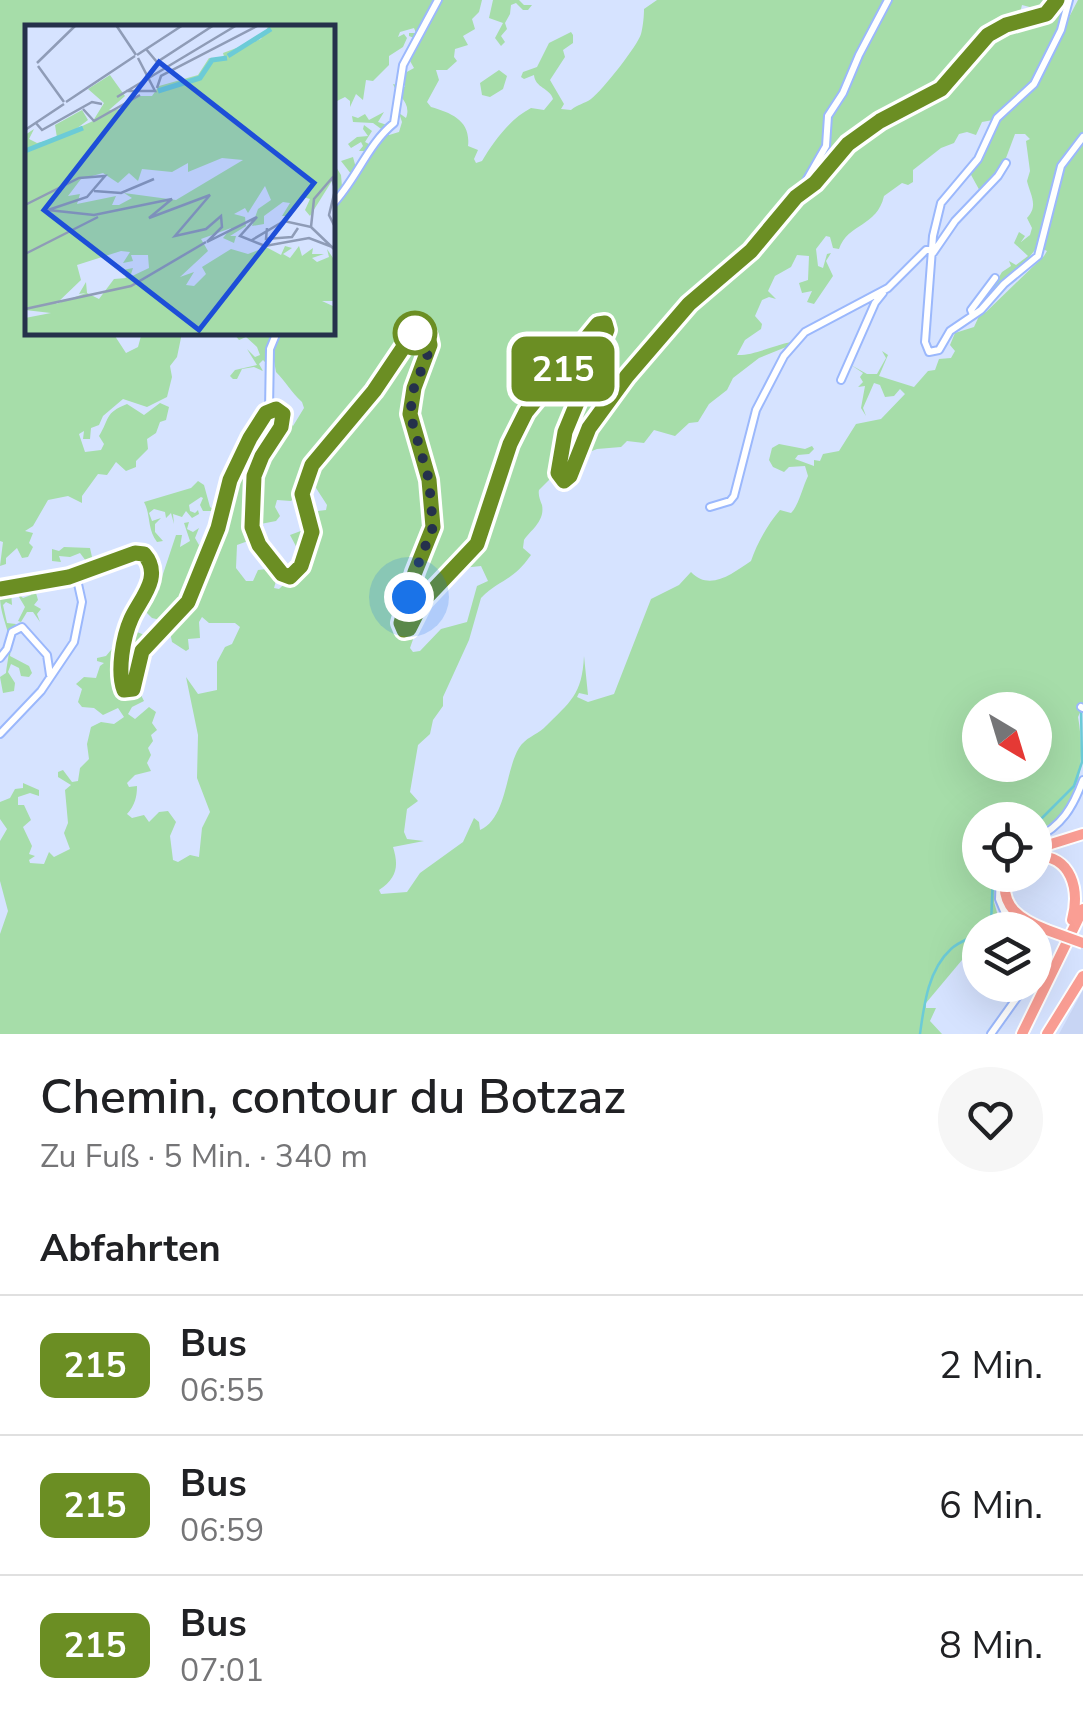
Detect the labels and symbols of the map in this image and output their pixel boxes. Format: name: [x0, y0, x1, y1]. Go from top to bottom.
inset map: [25, 25, 335, 335]
unlabelled marker: [394, 312, 436, 354]
line badge: 215: [506, 336, 620, 402]
your location: [384, 572, 434, 622]
north arrow: [962, 692, 1052, 782]

